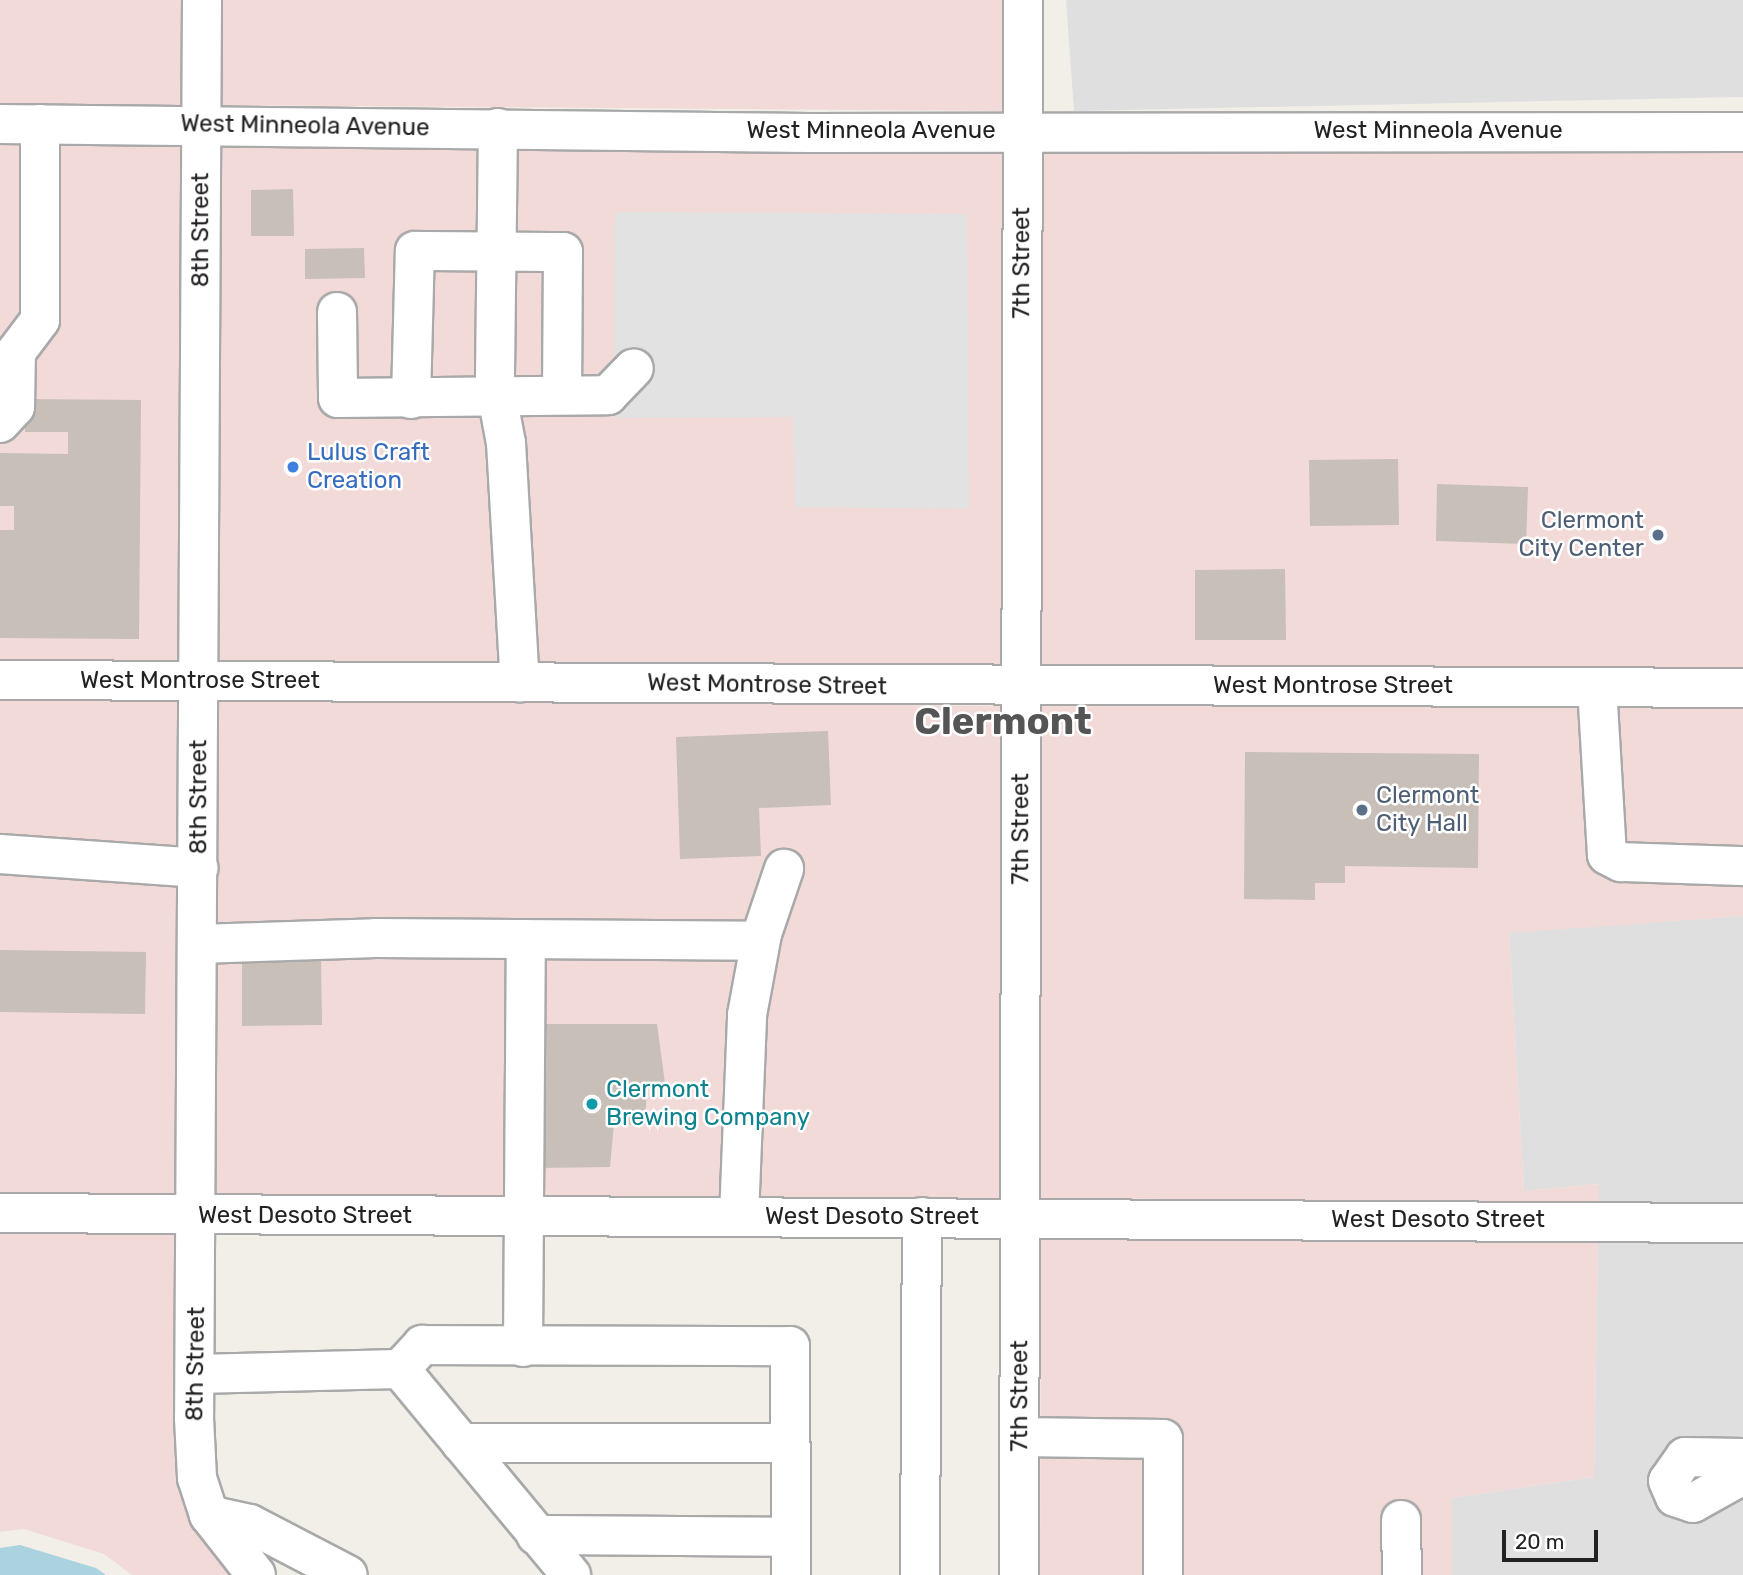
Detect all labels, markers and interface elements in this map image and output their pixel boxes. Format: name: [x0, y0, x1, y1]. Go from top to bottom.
street label: West Minneola Avenue: [180, 109, 430, 143]
street label: West Minneola Avenue: [746, 117, 996, 145]
street label: West Minneola Avenue: [1313, 117, 1563, 145]
street label: 8th Street: [187, 173, 215, 287]
street label: 7th Street: [1008, 207, 1036, 319]
place label: Lulus Craft Creation: [307, 439, 430, 495]
marker: Lulus Craft Creation: [285, 459, 301, 475]
place label: Clermont City Center: [1518, 507, 1644, 563]
marker: Clermont City Center: [1650, 527, 1666, 543]
street label: West Montrose Street: [80, 667, 320, 695]
street label: West Montrose Street: [647, 669, 887, 701]
street label: West Montrose Street: [1213, 672, 1453, 700]
district label: Clermont: [914, 699, 1092, 745]
street label: 8th Street: [185, 740, 213, 854]
street label: 7th Street: [1007, 773, 1035, 885]
place label: Clermont City Hall: [1376, 782, 1479, 838]
marker: Clermont City Hall: [1354, 802, 1370, 818]
place label: Clermont Brewing Company: [606, 1076, 810, 1132]
marker: Clermont Brewing Company: [584, 1096, 600, 1112]
street label: West Desoto Street: [198, 1202, 412, 1230]
street label: West Desoto Street: [765, 1203, 979, 1231]
street label: West Desoto Street: [1331, 1206, 1545, 1234]
street label: 8th Street: [181, 1306, 211, 1422]
street label: 7th Street: [1006, 1340, 1034, 1452]
scale bar: [1505, 1516, 1601, 1560]
text: 20 m: [1515, 1529, 1564, 1554]

